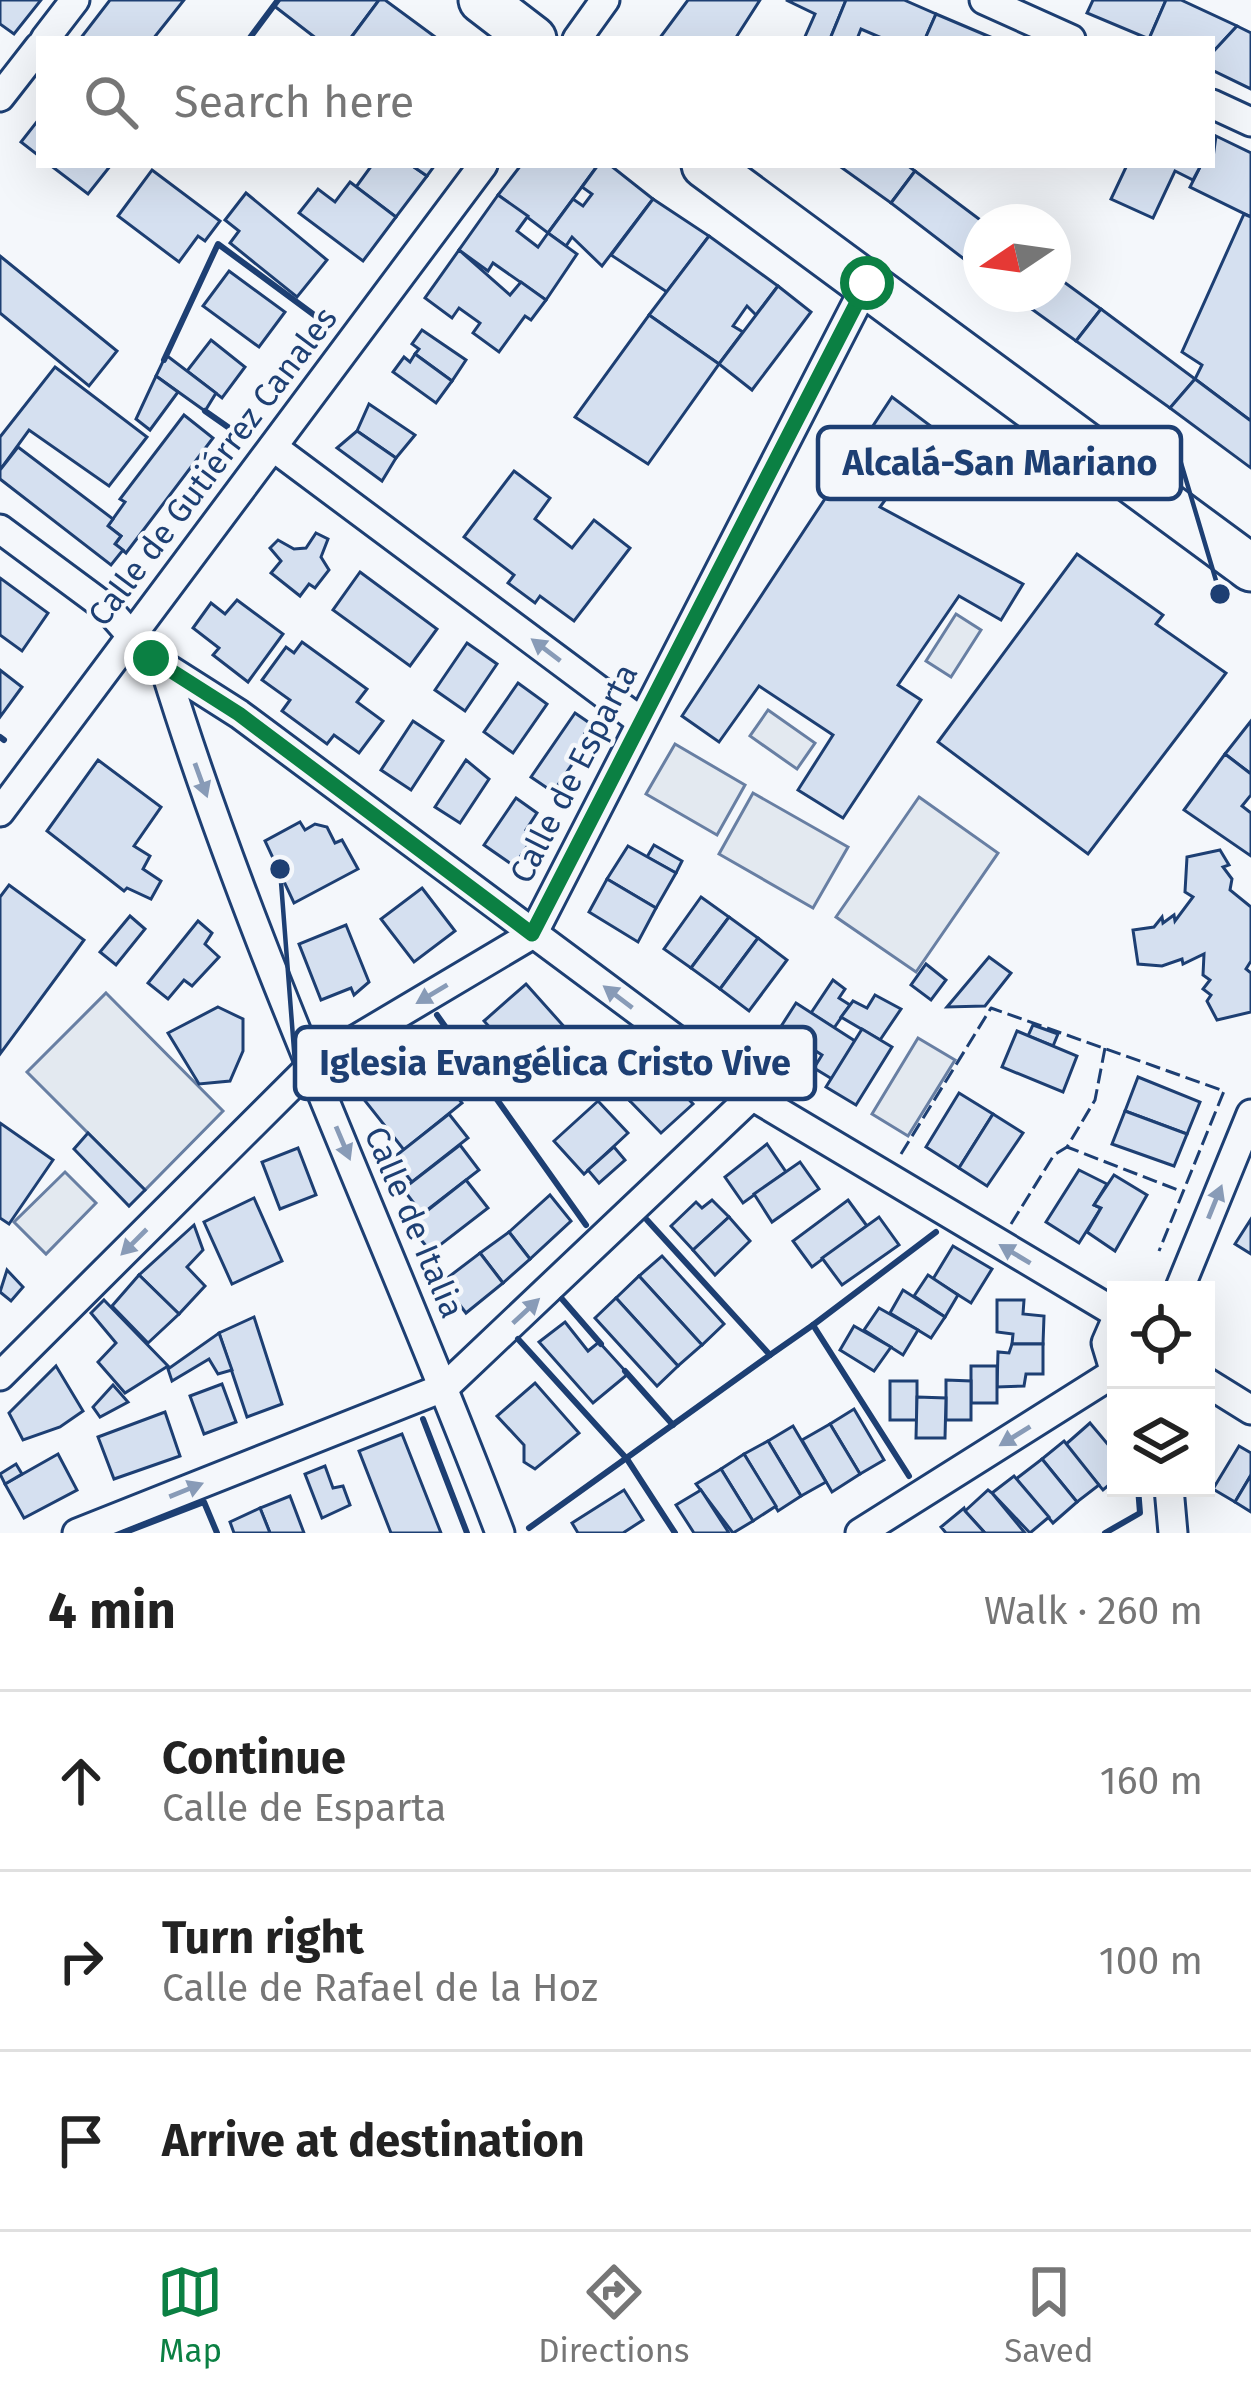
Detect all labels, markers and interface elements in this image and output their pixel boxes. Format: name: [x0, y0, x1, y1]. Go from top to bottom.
search box: [36, 36, 1215, 168]
icon: search: [78, 69, 144, 135]
text: Search here: [174, 75, 414, 129]
north arrow: [963, 204, 1071, 312]
route start: [840, 256, 894, 310]
street label: Calle de Gutiérrez Canales: [80, 299, 346, 634]
callout: Alcalá-San Mariano: [818, 427, 1181, 499]
text: Alcalá-San Mariano: [841, 441, 1158, 485]
route end: [124, 631, 178, 685]
one-way arrow: [530, 639, 561, 663]
street label: Calle de Esparta: [501, 657, 646, 890]
one-way arrow: [192, 762, 211, 798]
one-way arrow: [415, 982, 449, 1003]
one-way arrow: [602, 986, 633, 1010]
callout: Iglesia Evangélica Cristo Vive: [295, 1027, 815, 1099]
text: Iglesia Evangélica Cristo Vive: [319, 1041, 791, 1085]
street label: Calle de Italia: [356, 1121, 472, 1324]
one-way arrow: [334, 1126, 353, 1162]
one-way arrow: [1206, 1184, 1225, 1220]
one-way arrow: [121, 1227, 149, 1256]
one-way arrow: [999, 1244, 1032, 1265]
map controls: [1107, 1281, 1215, 1497]
button: locate: [1107, 1281, 1215, 1389]
one-way arrow: [511, 1297, 540, 1325]
button: layers: [1107, 1389, 1215, 1497]
one-way arrow: [998, 1425, 1032, 1446]
one-way arrow: [168, 1480, 204, 1499]
text: 4 min: [48, 1580, 176, 1642]
text: Walk · 260 m: [984, 1588, 1203, 1634]
text: Continue: [162, 1731, 346, 1785]
icon: ahead: [48, 1748, 114, 1814]
text: 160 m: [1100, 1758, 1203, 1804]
text: Calle de Esparta: [162, 1785, 446, 1831]
text: Turn right: [162, 1911, 364, 1965]
icon: right: [48, 1928, 114, 1994]
text: 100 m: [1099, 1938, 1203, 1984]
text: Calle de Rafael de la Hoz: [162, 1965, 598, 2011]
icon: arrive: [48, 2108, 114, 2174]
text: Arrive at destination: [162, 2114, 585, 2168]
tab: Map: [157, 2259, 223, 2371]
tab: Directions: [538, 2259, 690, 2371]
tab: Saved: [1004, 2259, 1094, 2371]

